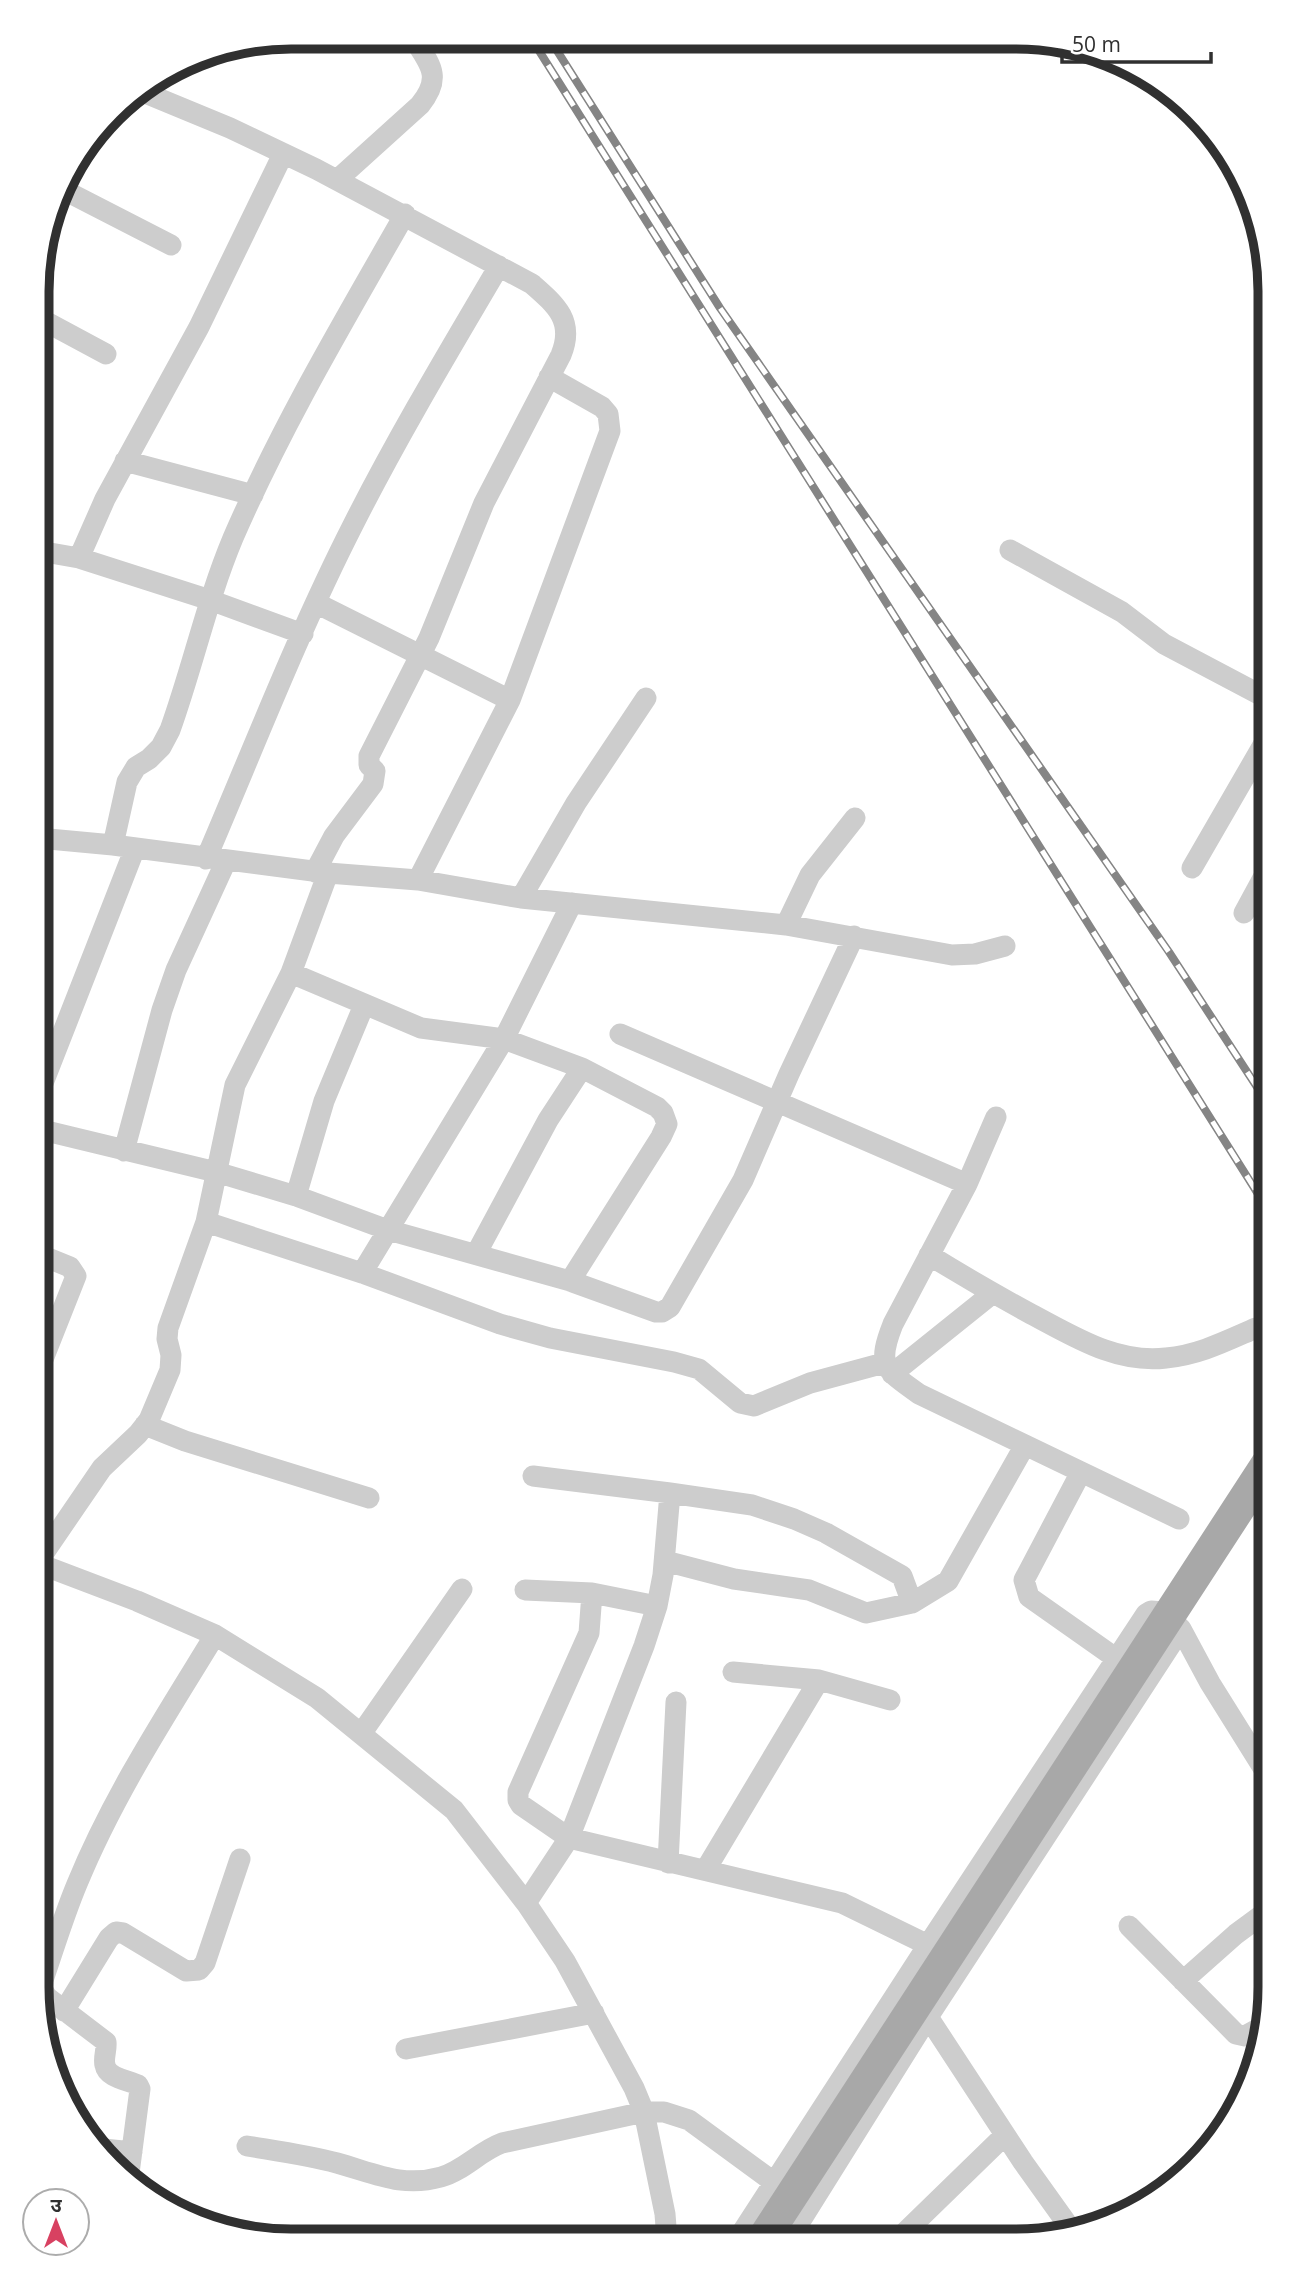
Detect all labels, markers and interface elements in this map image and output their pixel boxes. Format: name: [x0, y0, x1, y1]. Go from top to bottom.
scale bar: [1062, 21, 1211, 65]
text: 50 m: [1072, 30, 1121, 58]
north arrow: [21, 2187, 91, 2257]
text: उ: [50, 2192, 62, 2218]

